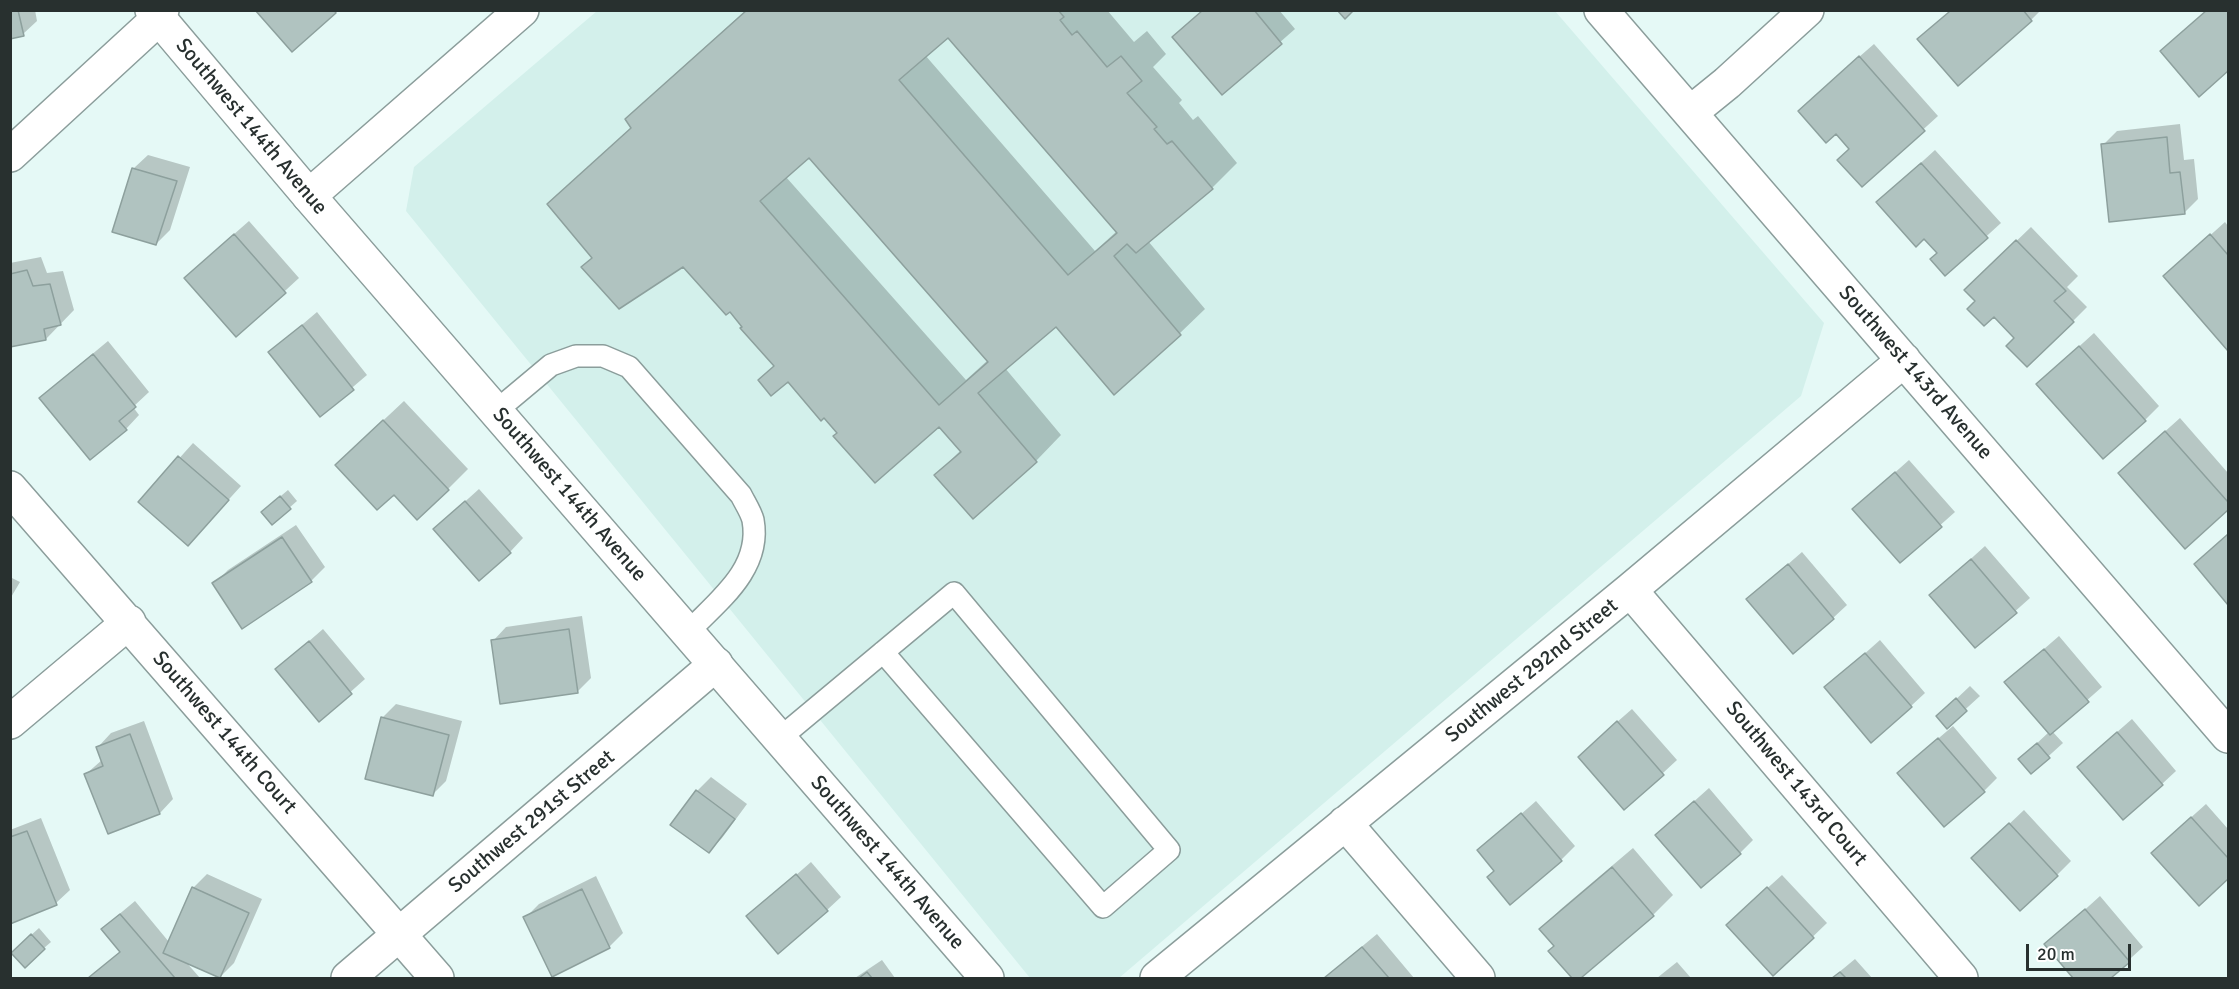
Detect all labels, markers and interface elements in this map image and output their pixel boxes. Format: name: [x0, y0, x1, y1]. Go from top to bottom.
street label: Southwest 144th Avenue: [170, 34, 332, 220]
street label: Southwest 143rd Avenue: [1833, 281, 1997, 465]
street label: Southwest 144th Avenue: [487, 403, 651, 587]
street label: Southwest 292nd Street: [1441, 594, 1623, 748]
street label: Southwest 144th Court: [147, 647, 301, 819]
street label: Southwest 143rd Court: [1720, 697, 1872, 871]
street label: Southwest 291st Street: [444, 745, 620, 899]
street label: Southwest 144th Avenue: [805, 771, 969, 955]
scale bar: [2029, 932, 2134, 970]
text: 20 m: [2037, 943, 2075, 965]

